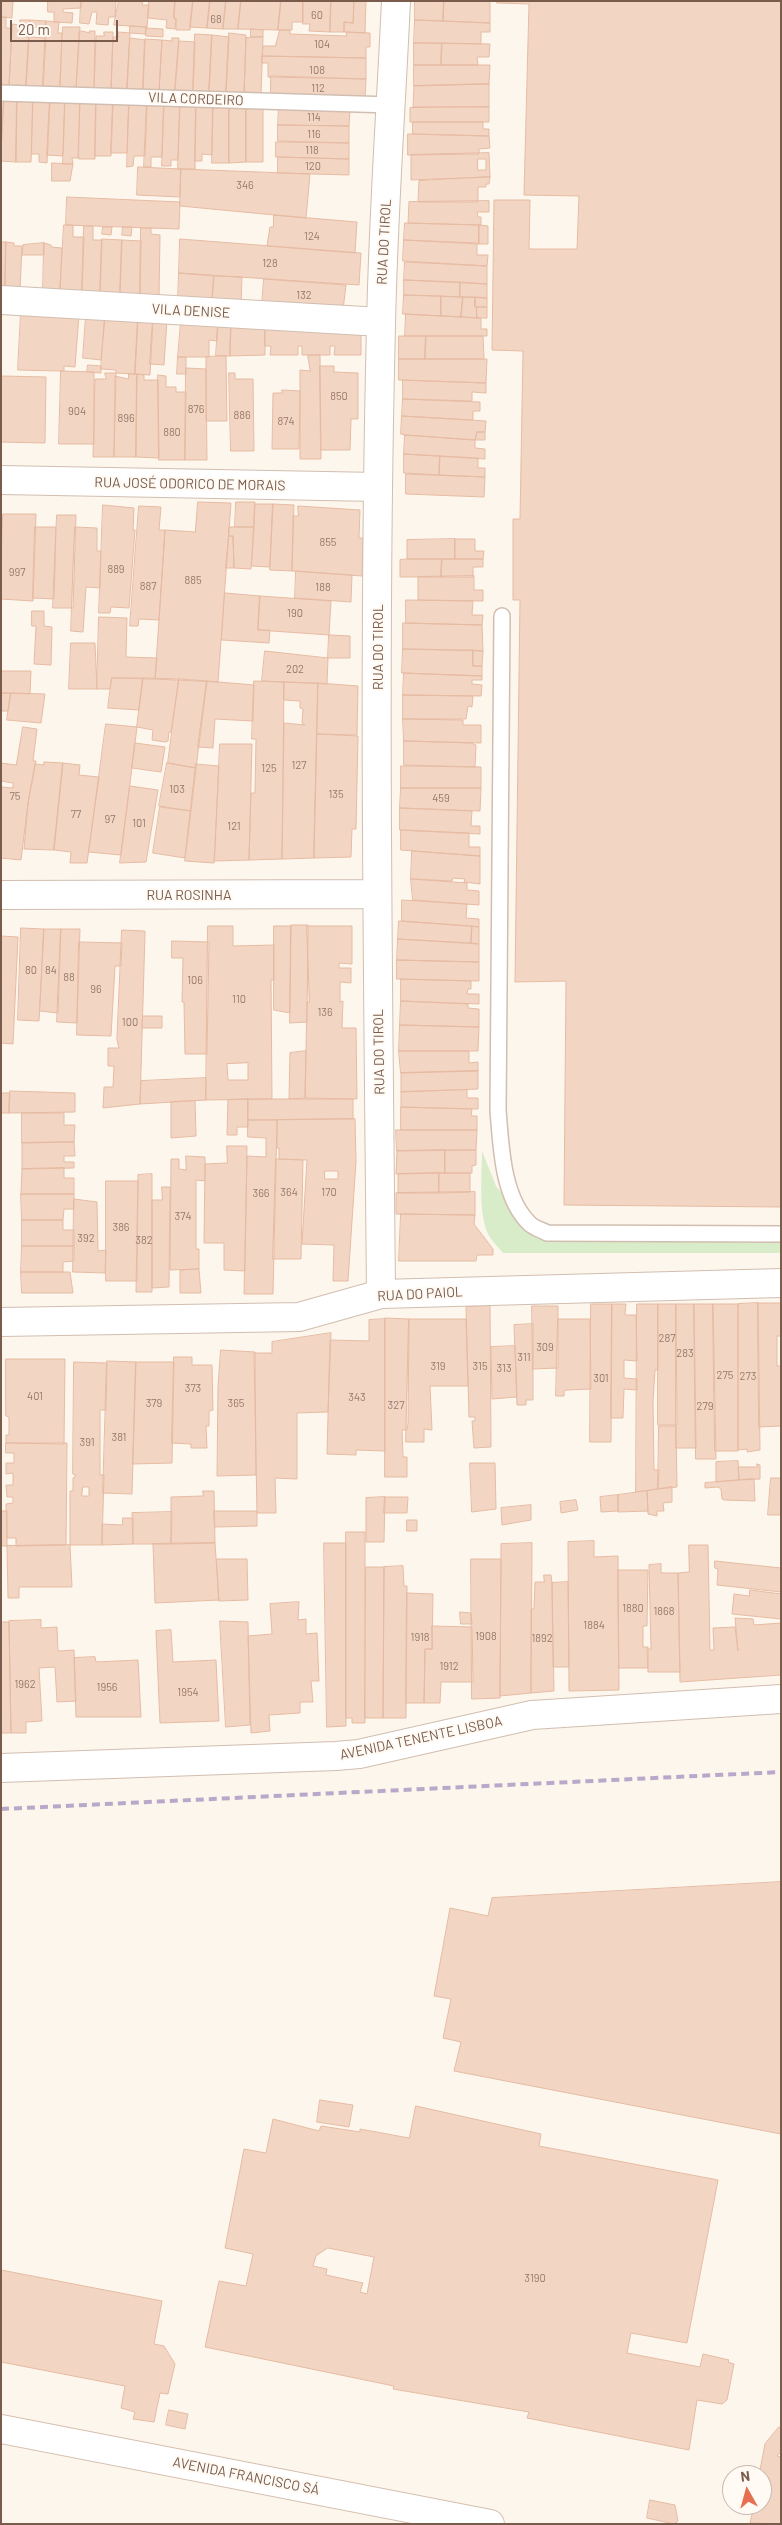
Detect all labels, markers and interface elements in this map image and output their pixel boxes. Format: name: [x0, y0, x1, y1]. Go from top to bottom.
house number: 60: [311, 8, 323, 22]
scale bar: [12, 10, 120, 42]
house number: 68: [210, 12, 222, 26]
text: 20 m: [18, 20, 50, 38]
house number: 104: [314, 37, 330, 51]
house number: 108: [309, 63, 325, 77]
house number: 112: [311, 81, 325, 95]
street label: VILA CORDEIRO: [148, 89, 244, 109]
house number: 114: [307, 110, 321, 124]
house number: 116: [307, 127, 321, 141]
house number: 118: [305, 143, 319, 157]
house number: 120: [305, 159, 321, 173]
house number: 346: [236, 178, 254, 192]
street label: RUA DO TIROL: [373, 199, 395, 285]
house number: 124: [304, 229, 320, 243]
house number: 128: [262, 256, 278, 270]
house number: 132: [296, 288, 312, 302]
street label: VILA DENISE: [151, 301, 231, 321]
house number: 850: [330, 389, 348, 403]
house number: 876: [188, 402, 204, 416]
house number: 904: [68, 404, 86, 418]
house number: 886: [233, 408, 251, 422]
house number: 896: [117, 411, 135, 425]
house number: 874: [278, 414, 294, 428]
house number: 880: [163, 425, 181, 439]
street label: RUA JOSÉ ODORICO DE MORAIS: [94, 474, 286, 494]
house number: 855: [319, 535, 337, 549]
house number: 889: [107, 562, 125, 576]
house number: 997: [9, 565, 25, 579]
house number: 885: [184, 573, 202, 587]
house number: 887: [140, 579, 156, 593]
house number: 188: [315, 580, 331, 594]
street label: RUA DO TIROL: [370, 604, 386, 690]
house number: 190: [287, 606, 303, 620]
house number: 202: [286, 662, 304, 676]
house number: 127: [292, 758, 306, 772]
house number: 125: [261, 761, 277, 775]
house number: 103: [169, 782, 185, 796]
house number: 135: [328, 787, 344, 801]
house number: 75: [10, 789, 20, 803]
house number: 459: [432, 791, 450, 805]
house number: 77: [71, 807, 81, 821]
house number: 97: [105, 812, 115, 826]
house number: 101: [132, 816, 146, 830]
house number: 121: [227, 819, 241, 833]
street label: RUA ROSINHA: [146, 887, 232, 903]
house number: 80: [25, 963, 37, 977]
house number: 84: [45, 963, 57, 977]
house number: 88: [63, 970, 75, 984]
house number: 106: [187, 973, 203, 987]
house number: 96: [90, 982, 102, 996]
house number: 110: [232, 992, 246, 1006]
house number: 136: [317, 1005, 333, 1019]
street label: RUA DO TIROL: [370, 1009, 388, 1095]
house number: 100: [122, 1015, 138, 1029]
house number: 364: [280, 1185, 298, 1199]
house number: 170: [321, 1185, 337, 1199]
house number: 366: [253, 1186, 269, 1200]
house number: 374: [175, 1209, 191, 1223]
house number: 386: [112, 1220, 130, 1234]
house number: 392: [77, 1231, 95, 1245]
house number: 382: [135, 1233, 153, 1247]
street label: RUA DO PAIOL: [377, 1283, 463, 1305]
house number: 287: [659, 1331, 675, 1345]
house number: 309: [536, 1340, 554, 1354]
house number: 283: [676, 1346, 694, 1360]
house number: 311: [517, 1350, 531, 1364]
house number: 319: [430, 1359, 446, 1373]
house number: 315: [472, 1359, 488, 1373]
house number: 313: [496, 1361, 512, 1375]
house number: 275: [717, 1368, 733, 1382]
house number: 273: [740, 1369, 756, 1383]
house number: 301: [593, 1371, 609, 1385]
house number: 373: [185, 1381, 201, 1395]
house number: 401: [27, 1389, 43, 1403]
house number: 343: [348, 1390, 366, 1404]
house number: 379: [146, 1396, 162, 1410]
house number: 365: [228, 1396, 244, 1410]
house number: 327: [388, 1398, 404, 1412]
house number: 279: [697, 1399, 713, 1413]
house number: 381: [112, 1430, 126, 1444]
house number: 391: [79, 1435, 95, 1449]
house number: 1880: [622, 1601, 644, 1615]
house number: 1868: [654, 1604, 674, 1618]
house number: 1884: [583, 1618, 605, 1632]
house number: 1908: [475, 1629, 497, 1643]
house number: 1918: [411, 1630, 429, 1644]
house number: 1892: [531, 1631, 553, 1645]
house number: 1912: [439, 1659, 459, 1673]
house number: 1962: [14, 1677, 36, 1691]
house number: 1956: [97, 1680, 117, 1694]
house number: 1954: [177, 1685, 199, 1699]
street label: AVENIDA TENENTE LISBOA: [338, 1713, 504, 1763]
house number: 3190: [524, 2271, 546, 2285]
street label: AVENIDA FRANCISCO SÁ: [171, 2454, 321, 2498]
north arrow: [722, 2465, 772, 2515]
text: N: [740, 2467, 751, 2485]

